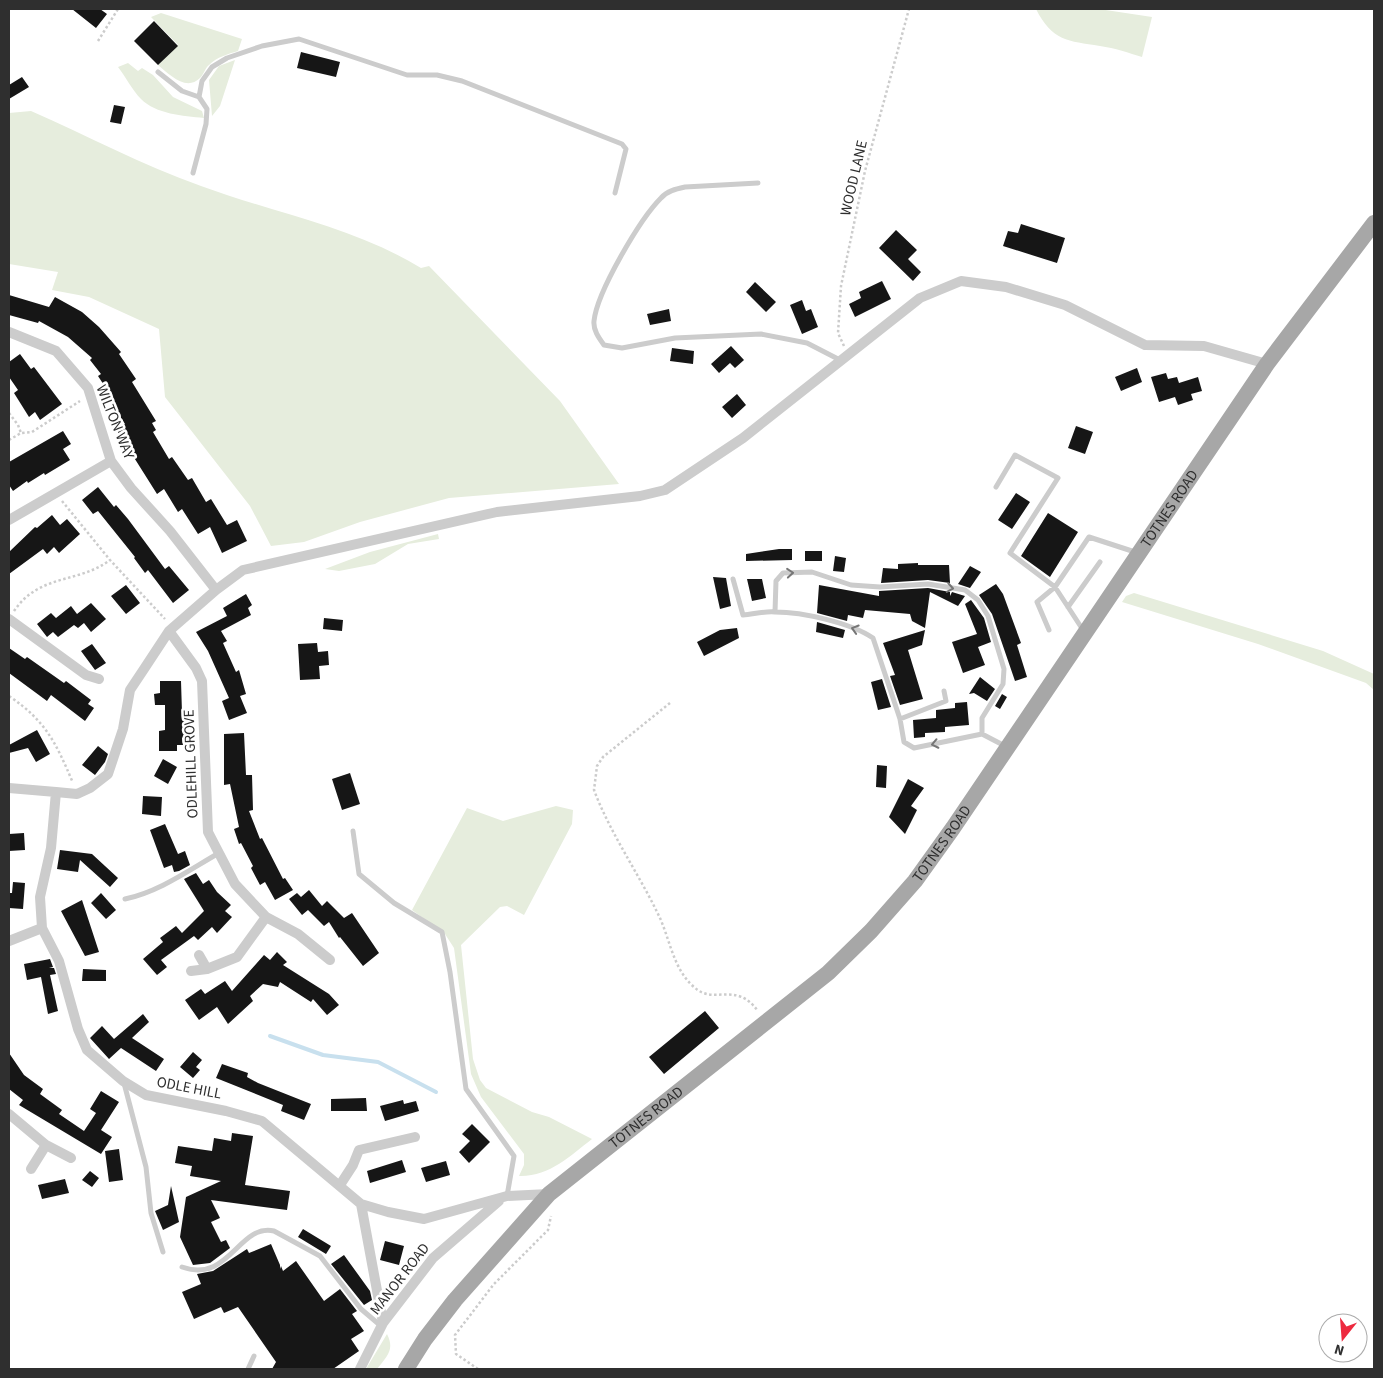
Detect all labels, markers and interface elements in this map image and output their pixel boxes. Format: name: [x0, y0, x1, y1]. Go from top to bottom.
street label: WOOD LANE: [835, 138, 873, 218]
street label: WILTON WAY: [91, 382, 140, 463]
street label: TOTNES ROAD: [1135, 465, 1203, 552]
one-way arrow: [787, 568, 795, 579]
one-way arrow: [946, 582, 955, 592]
one-way arrow: [852, 624, 860, 634]
street label: ODLEHILL GROVE: [179, 709, 203, 819]
one-way arrow: [930, 738, 939, 749]
street label: TOTNES ROAD: [907, 801, 976, 886]
street label: ODLE HILL: [155, 1071, 223, 1105]
street label: TOTNES ROAD: [604, 1081, 688, 1153]
street label: MANOR ROAD: [365, 1239, 435, 1319]
north arrow: [1318, 1313, 1368, 1363]
text: N: [1332, 1339, 1347, 1360]

